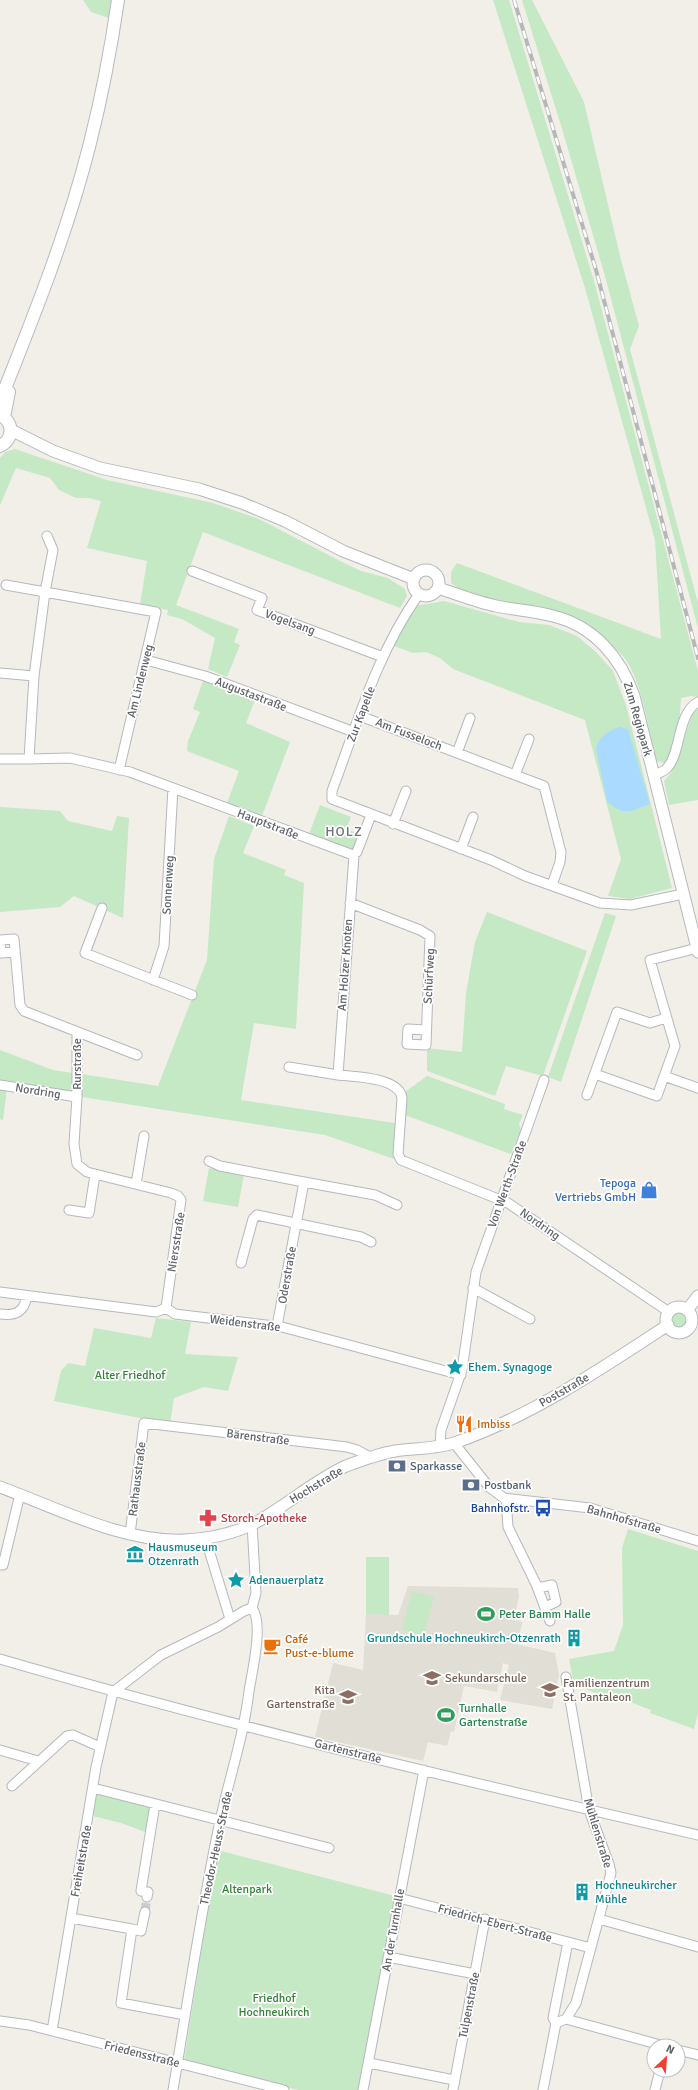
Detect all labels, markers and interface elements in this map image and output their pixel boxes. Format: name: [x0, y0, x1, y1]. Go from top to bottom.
street label: Vogelsang: [263, 606, 317, 639]
street label: Am Lindenweg: [124, 643, 157, 719]
street label: Augustastraße: [213, 674, 289, 715]
street label: Zum Regiopark: [620, 680, 655, 758]
street label: Zur Kapelle: [344, 684, 379, 744]
street label: Am Fusseloch: [373, 715, 444, 754]
street label: Hauptstraße: [235, 806, 301, 843]
district label: HOLZ: [325, 823, 363, 840]
street label: Sonnenweg: [159, 855, 178, 915]
street label: Am Holzer Knoten: [335, 918, 356, 1012]
street label: Schürfweg: [421, 948, 438, 1004]
street label: Rurstraße: [70, 1038, 85, 1090]
street label: Nordring: [14, 1081, 62, 1102]
street label: Von Werth-Straße: [485, 1138, 530, 1230]
place label: Tepoga Vertriebs GmbH: [555, 1176, 636, 1205]
shop icon: Tepoga Vertriebs GmbH: [639, 1180, 659, 1200]
street label: Nordring: [517, 1205, 563, 1244]
street label: Niersstraße: [164, 1211, 189, 1273]
street label: Oderstraße: [275, 1245, 300, 1305]
street label: Weidenstraße: [209, 1312, 281, 1335]
place icon: Ehem. Synagoge: [445, 1357, 465, 1377]
place label: Ehem. Synagoge: [468, 1360, 552, 1375]
park label: Alter Friedhof: [95, 1368, 166, 1383]
street label: Poststraße: [536, 1370, 592, 1411]
restaurant icon: Imbiss: [454, 1414, 474, 1434]
place label: Imbiss: [477, 1417, 510, 1432]
street label: Bärenstraße: [226, 1426, 290, 1449]
street label: Rathausstraße: [125, 1441, 150, 1517]
bank icon: Sparkasse: [387, 1456, 407, 1476]
place label: Sparkasse: [410, 1459, 462, 1474]
street label: Hochstraße: [287, 1464, 346, 1507]
bank icon: Postbank: [461, 1475, 481, 1495]
place label: Postbank: [484, 1478, 531, 1493]
bus stop icon: Bahnhofstr.: [533, 1498, 553, 1518]
place label: Bahnhofstr.: [471, 1501, 530, 1516]
street label: Bahnhofstraße: [585, 1502, 663, 1537]
pharmacy icon: Storch-Apotheke: [198, 1508, 218, 1528]
place label: Storch-Apotheke: [221, 1511, 307, 1526]
place label: Hausmuseum Otzenrath: [148, 1540, 218, 1569]
museum icon: Hausmuseum Otzenrath: [125, 1544, 145, 1564]
place icon: Adenauerplatz: [226, 1570, 246, 1590]
place label: Adenauerplatz: [249, 1573, 324, 1588]
sports icon: Peter Bamm Halle: [476, 1604, 496, 1624]
place label: Peter Bamm Halle: [499, 1607, 591, 1622]
building icon: Grundschule Hochneukirch-Otzenrath: [564, 1628, 584, 1648]
place label: Grundschule Hochneukirch-Otzenrath: [367, 1631, 561, 1646]
place label: Café Pust-e-blume: [285, 1632, 354, 1661]
cafe icon: Café Pust-e-blume: [262, 1636, 282, 1656]
school or university icon: Sekundarschule: [422, 1668, 442, 1688]
place label: Sekundarschule: [445, 1671, 527, 1686]
place label: Familienzentrum St. Pantaleon: [563, 1676, 650, 1705]
school or university icon: Familienzentrum St. Pantaleon: [540, 1680, 560, 1700]
place label: Kita Gartenstraße: [266, 1683, 335, 1712]
school or university icon: Kita Gartenstraße: [338, 1687, 358, 1707]
place label: Turnhalle Gartenstraße: [459, 1701, 528, 1730]
sports icon: Turnhalle Gartenstraße: [436, 1705, 456, 1725]
street label: Gartenstraße: [313, 1736, 383, 1767]
street label: Theodor-Heuss-Straße: [197, 1790, 236, 1906]
street label: Mühlenstraße: [580, 1796, 615, 1870]
street label: Freiheitstraße: [68, 1824, 95, 1898]
place label: Hochneukircher Mühle: [595, 1878, 677, 1907]
park label: Altenpark: [222, 1882, 272, 1897]
building icon: Hochneukircher Mühle: [572, 1882, 592, 1902]
street label: An der Turnhalle: [379, 1888, 408, 1973]
street label: Friedrich-Ebert-Straße: [436, 1901, 554, 1946]
street label: Tulpenstraße: [456, 1971, 483, 2040]
park label: Friedhof Hochneukirch: [238, 1991, 310, 2020]
street label: Friedensstraße: [102, 2038, 181, 2071]
north arrow: [646, 2038, 686, 2078]
text: N: [664, 2042, 676, 2057]

